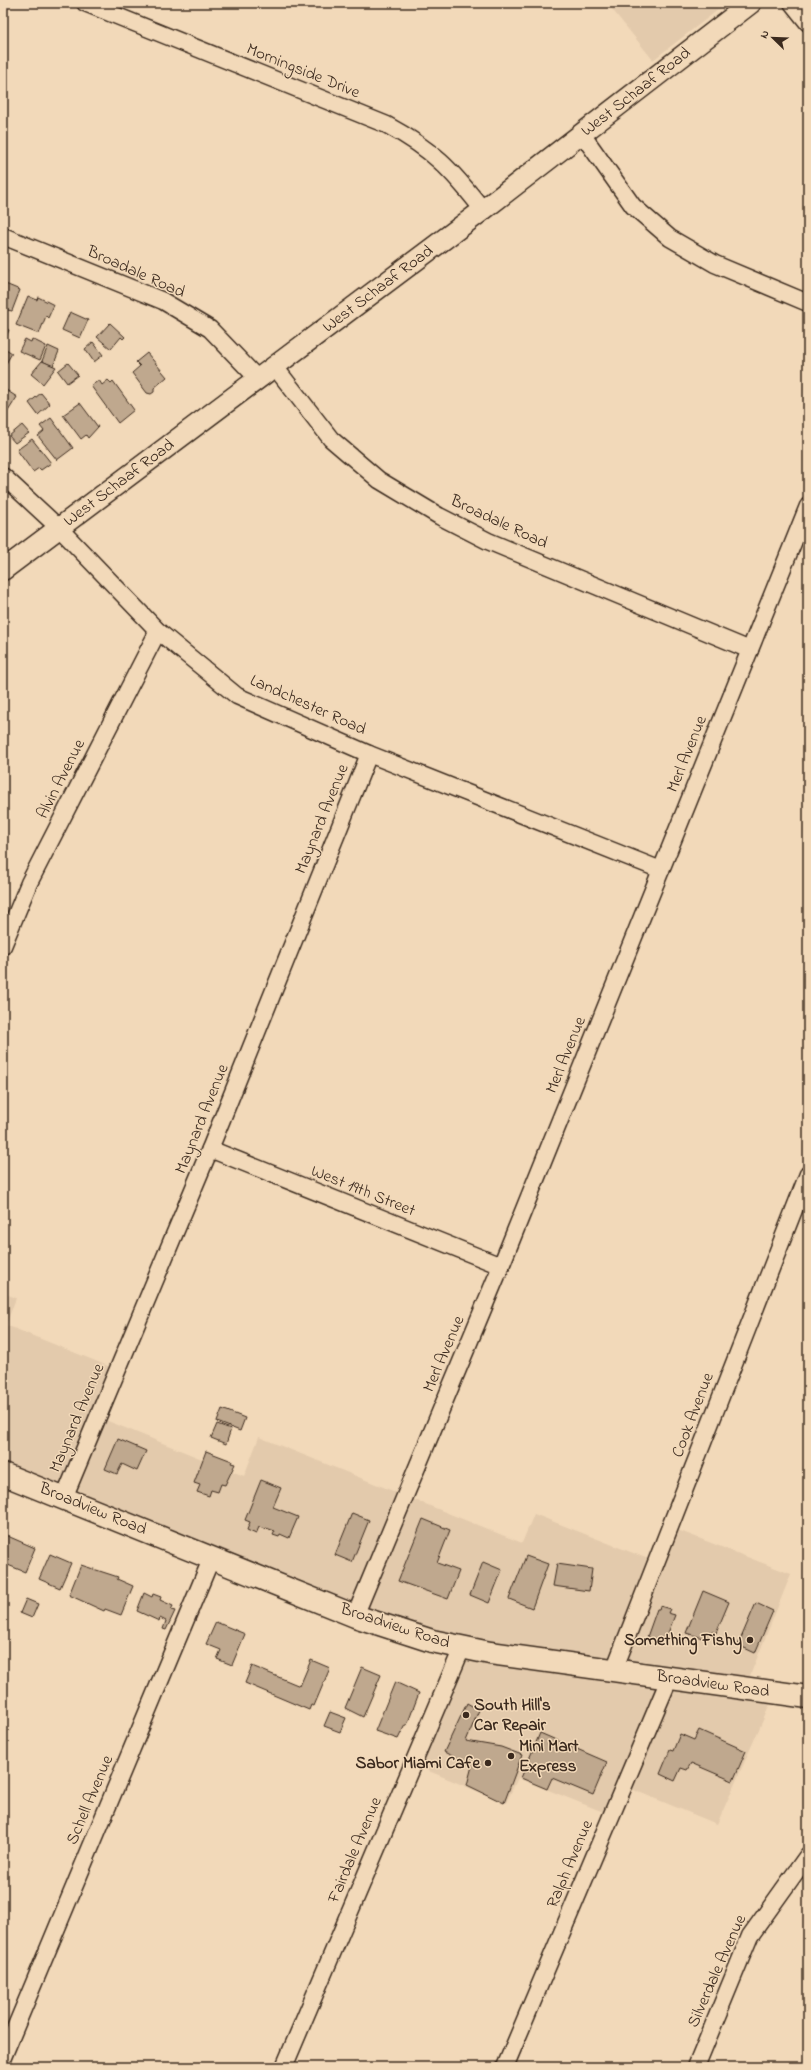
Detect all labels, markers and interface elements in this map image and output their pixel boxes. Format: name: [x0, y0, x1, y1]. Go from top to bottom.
north arrow: [753, 18, 793, 58]
text: N: [756, 28, 774, 41]
street label: Morningside Drive: [242, 37, 364, 107]
street label: West Schaaf Road: [576, 41, 697, 143]
street label: Broadale Road: [82, 239, 190, 305]
street label: West Schaaf Road: [317, 239, 439, 339]
street label: West Schaaf Road: [58, 433, 180, 533]
street label: Broadale Road: [445, 488, 552, 556]
street label: Landchester Road: [246, 668, 371, 742]
street label: Merl Avenue: [660, 711, 714, 796]
street label: Alvin Avenue: [30, 734, 92, 823]
street label: Maynard Avenue: [289, 760, 356, 878]
street label: Merl Avenue: [539, 1012, 593, 1097]
street label: Maynard Avenue: [169, 1060, 236, 1178]
street label: West 19th Street: [307, 1159, 419, 1223]
street label: Merl Avenue: [417, 1311, 472, 1396]
street label: Maynard Avenue: [43, 1359, 112, 1477]
street label: Cook Avenue: [665, 1369, 721, 1461]
street label: Broadview Road: [35, 1476, 151, 1542]
street label: Broadview Road: [336, 1596, 453, 1656]
place label: Something Fishy: [624, 1628, 743, 1655]
marker: Something Fishy: [745, 1635, 755, 1645]
street label: Broadview Road: [654, 1664, 772, 1704]
place label: South Hill's Car Repair: [474, 1693, 551, 1738]
marker: South Hill's Car Repair: [461, 1710, 471, 1720]
place label: Mini Mart Express: [519, 1734, 579, 1779]
street label: Schell Avenue: [60, 1751, 120, 1849]
place label: Sabor Miami Cafe: [355, 1751, 481, 1776]
marker: Mini Mart Express: [506, 1751, 516, 1761]
marker: Sabor Miami Cafe: [483, 1758, 493, 1768]
street label: Fairdale Avenue: [321, 1793, 389, 1908]
street label: Ralph Avenue: [540, 1816, 600, 1912]
street label: Silverdale Avenue: [681, 1910, 753, 2031]

